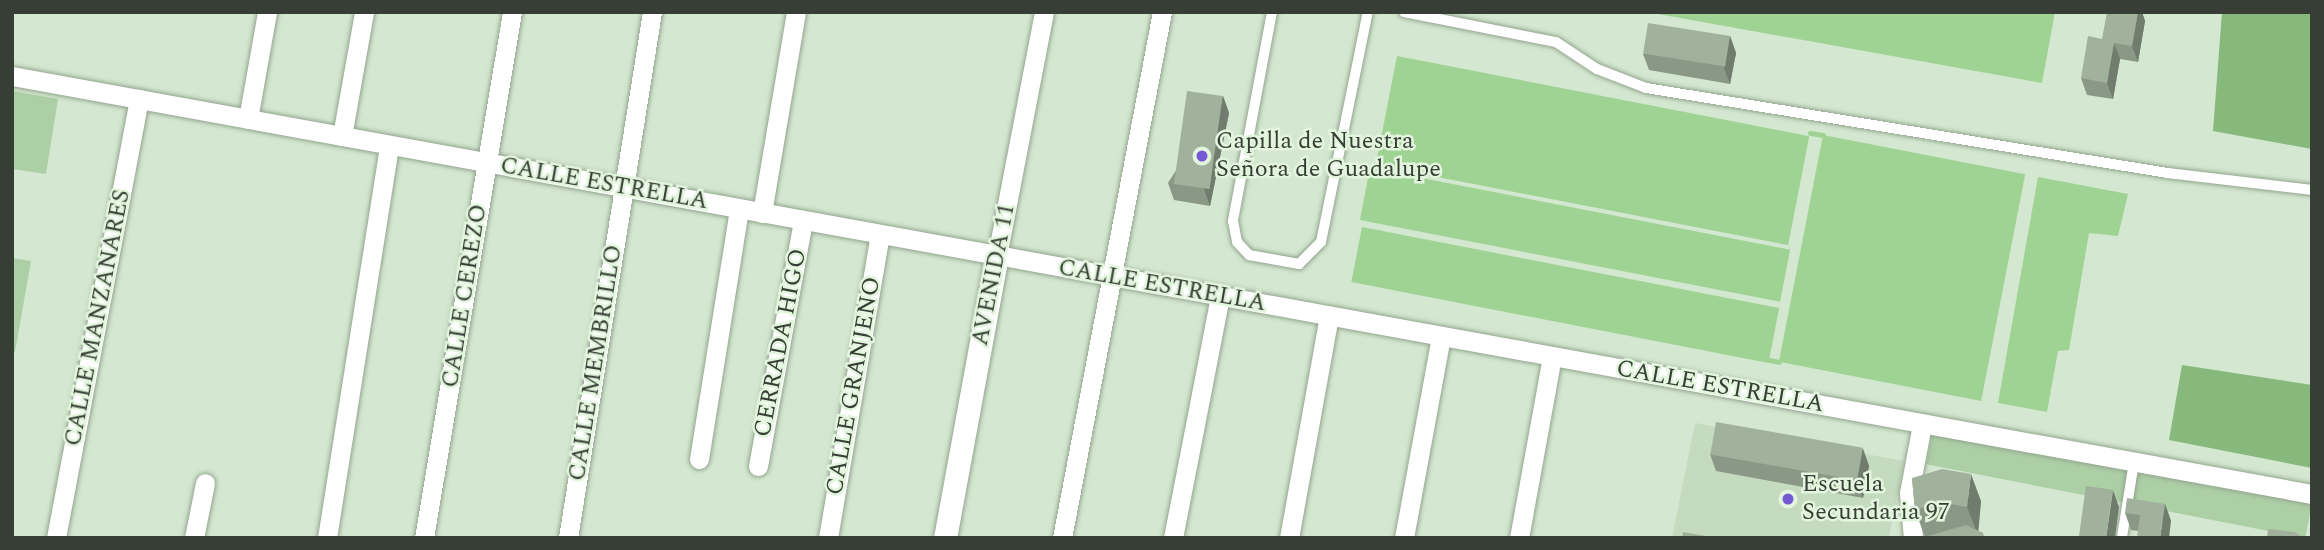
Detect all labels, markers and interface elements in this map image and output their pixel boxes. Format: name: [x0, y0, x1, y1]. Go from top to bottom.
place label: Capilla de Nuestra Señora de Guadalupe: [1216, 128, 1441, 184]
marker: Capilla de Nuestra Señora de Guadalupe: [1194, 148, 1210, 164]
street label: CALLE ESTRELLA: [498, 152, 710, 216]
street label: CALLE MANZANARES: [59, 187, 137, 449]
street label: CALLE CEREZO: [436, 202, 494, 390]
street label: AVENIDA 11: [966, 202, 1022, 348]
street label: CALLE MEMBRILLO: [563, 243, 629, 483]
street label: CERRADA HIGO: [749, 246, 813, 440]
street label: CALLE ESTRELLA: [1056, 254, 1268, 318]
street label: CALLE GRANJENO: [821, 275, 887, 497]
street label: CALLE ESTRELLA: [1614, 355, 1826, 419]
place label: Escuela Secundaria 97: [1802, 471, 1950, 527]
marker: Escuela Secundaria 97: [1780, 491, 1796, 507]

